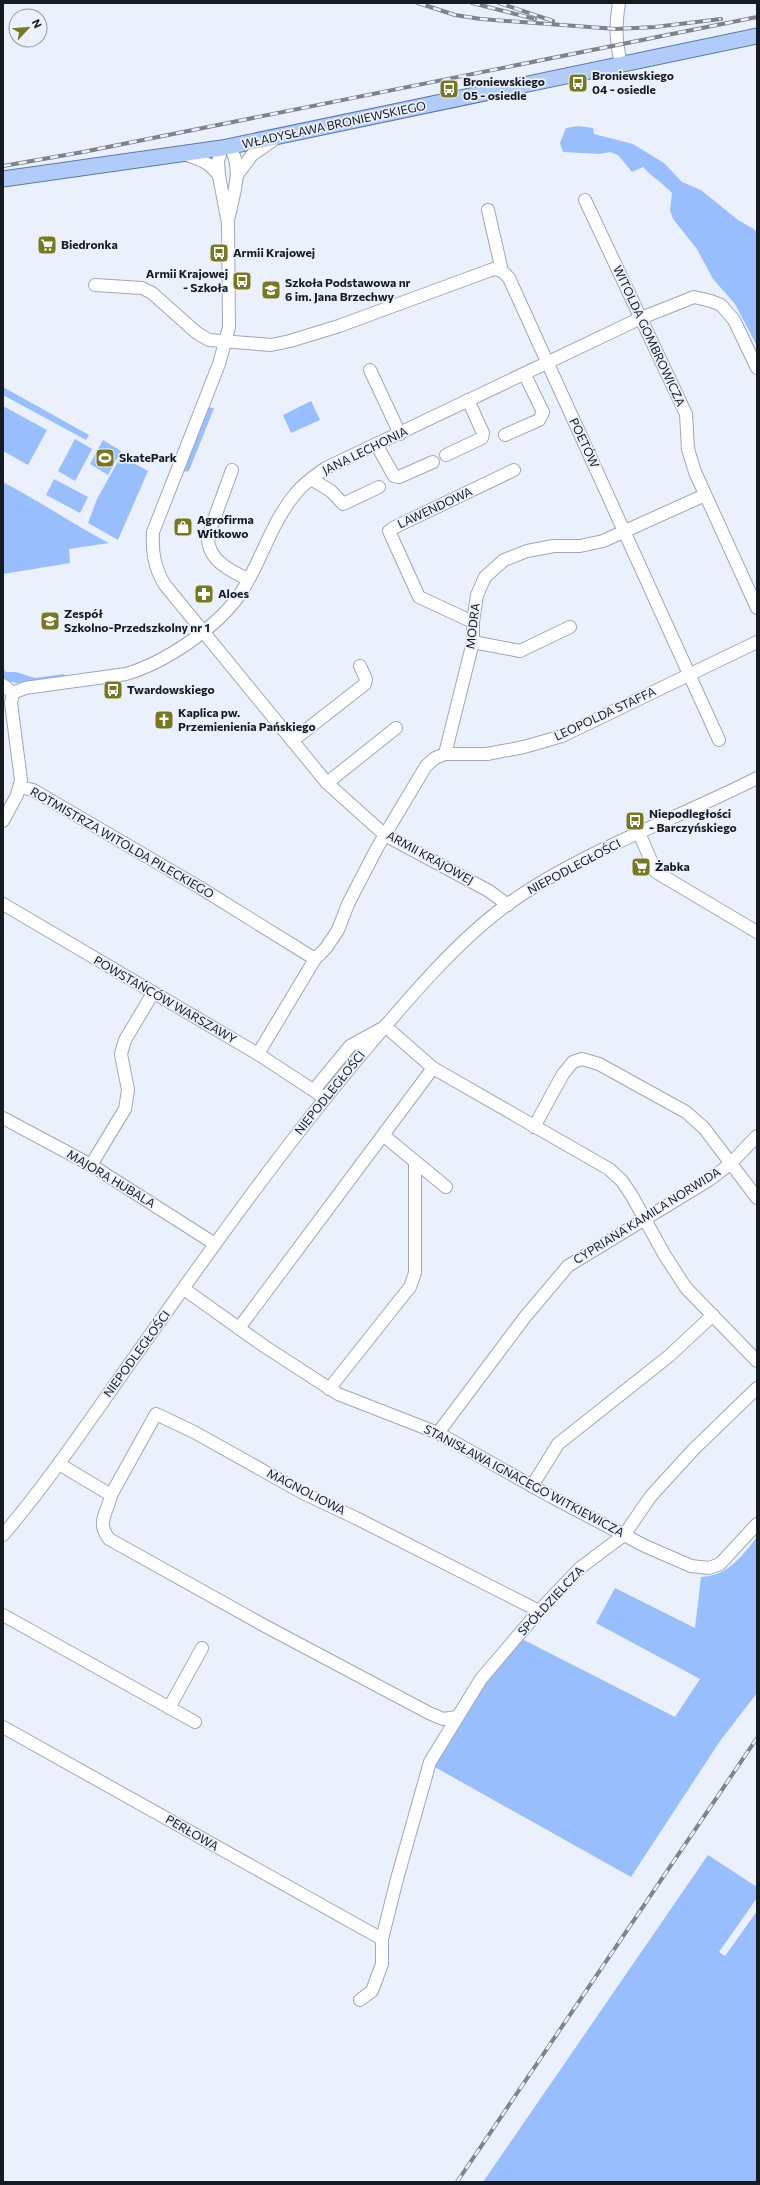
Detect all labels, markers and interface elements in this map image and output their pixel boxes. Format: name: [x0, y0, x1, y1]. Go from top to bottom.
north arrow: [8, 8, 48, 48]
text: N: [30, 17, 45, 30]
place label: Broniewskiego 04 - osiedle: [592, 68, 674, 96]
bus stop icon: Broniewskiego 04 - osiedle: [567, 72, 589, 94]
place label: Broniewskiego 05 - osiedle: [463, 74, 545, 102]
bus stop icon: Broniewskiego 05 - osiedle: [438, 78, 460, 100]
street label: WŁADYSŁAWA BRONIEWSKIEGO: [240, 98, 427, 150]
supermarket icon: Biedronka: [36, 234, 58, 256]
place label: Biedronka: [61, 237, 118, 251]
bus stop icon: Armii Krajowej: [208, 242, 230, 264]
place label: Armii Krajowej: [233, 245, 315, 259]
street label: WITOLDA GOMBROWICZA: [611, 263, 689, 408]
place label: Armii Krajowej - Szkoła: [146, 266, 228, 294]
bus stop icon: Armii Krajowej - Szkoła: [231, 270, 253, 292]
place label: Szkoła Podstawowa nr 6 im. Jana Brzechwy: [285, 275, 411, 304]
school or university icon: Szkoła Podstawowa nr 6 im. Jana Brzechwy: [260, 279, 282, 301]
street label: POETÓW: [567, 415, 603, 470]
street label: JANA LECHONIA: [320, 423, 410, 478]
sports icon: SkatePark: [94, 447, 116, 469]
place label: SkatePark: [119, 450, 177, 464]
street label: LAWENDOWA: [395, 484, 474, 530]
place label: Agrofirma Witkowo: [197, 512, 254, 540]
shop icon: Agrofirma Witkowo: [172, 516, 194, 538]
pharmacy icon: Aloes: [193, 583, 215, 605]
place label: Aloes: [218, 586, 249, 600]
street label: MODRA: [462, 602, 482, 650]
place label: Zespół Szkolno-Przedszkolny nr 1: [64, 606, 210, 634]
school or university icon: Zespół Szkolno-Przedszkolny nr 1: [39, 610, 61, 632]
bus stop icon: Twardowskiego: [102, 679, 124, 701]
place label: Twardowskiego: [127, 682, 215, 696]
street label: LEOPOLDA STAFFA: [552, 683, 658, 743]
place label: Kaplica pw. Przemienienia Pańskiego: [178, 705, 316, 733]
church icon: Kaplica pw. Przemienienia Pańskiego: [153, 709, 175, 731]
street label: ROTMISTRZA WITOLDA PILECKIEGO: [28, 784, 217, 901]
place label: Niepodległości - Barczyńskiego: [649, 806, 737, 834]
bus stop icon: Niepodległości - Barczyńskiego: [624, 810, 646, 832]
street label: ARMII KRAJOWEJ: [384, 827, 476, 888]
street label: NIEPODLEGŁOŚCI: [524, 836, 623, 897]
supermarket icon: Żabka: [630, 856, 652, 878]
place label: Żabka: [655, 859, 690, 873]
street label: POWSTAŃCÓW WARSZAWY: [92, 952, 240, 1046]
street label: NIEPODLEGŁOŚCI: [291, 1048, 367, 1137]
street label: MAJORA HUBALA: [64, 1146, 158, 1211]
street label: CYPRIANA KAMILA NORWIDA: [570, 1164, 722, 1266]
street label: NIEPODLEGŁOŚCI: [100, 1307, 172, 1399]
street label: STANISŁAWA IGNACEGO WITKIEWICZA: [422, 1421, 627, 1539]
street label: MAGNOLIOWA: [265, 1465, 348, 1517]
street label: SPÓŁDZIELCZA: [514, 1563, 586, 1638]
street label: PERŁOWA: [164, 1811, 221, 1853]

